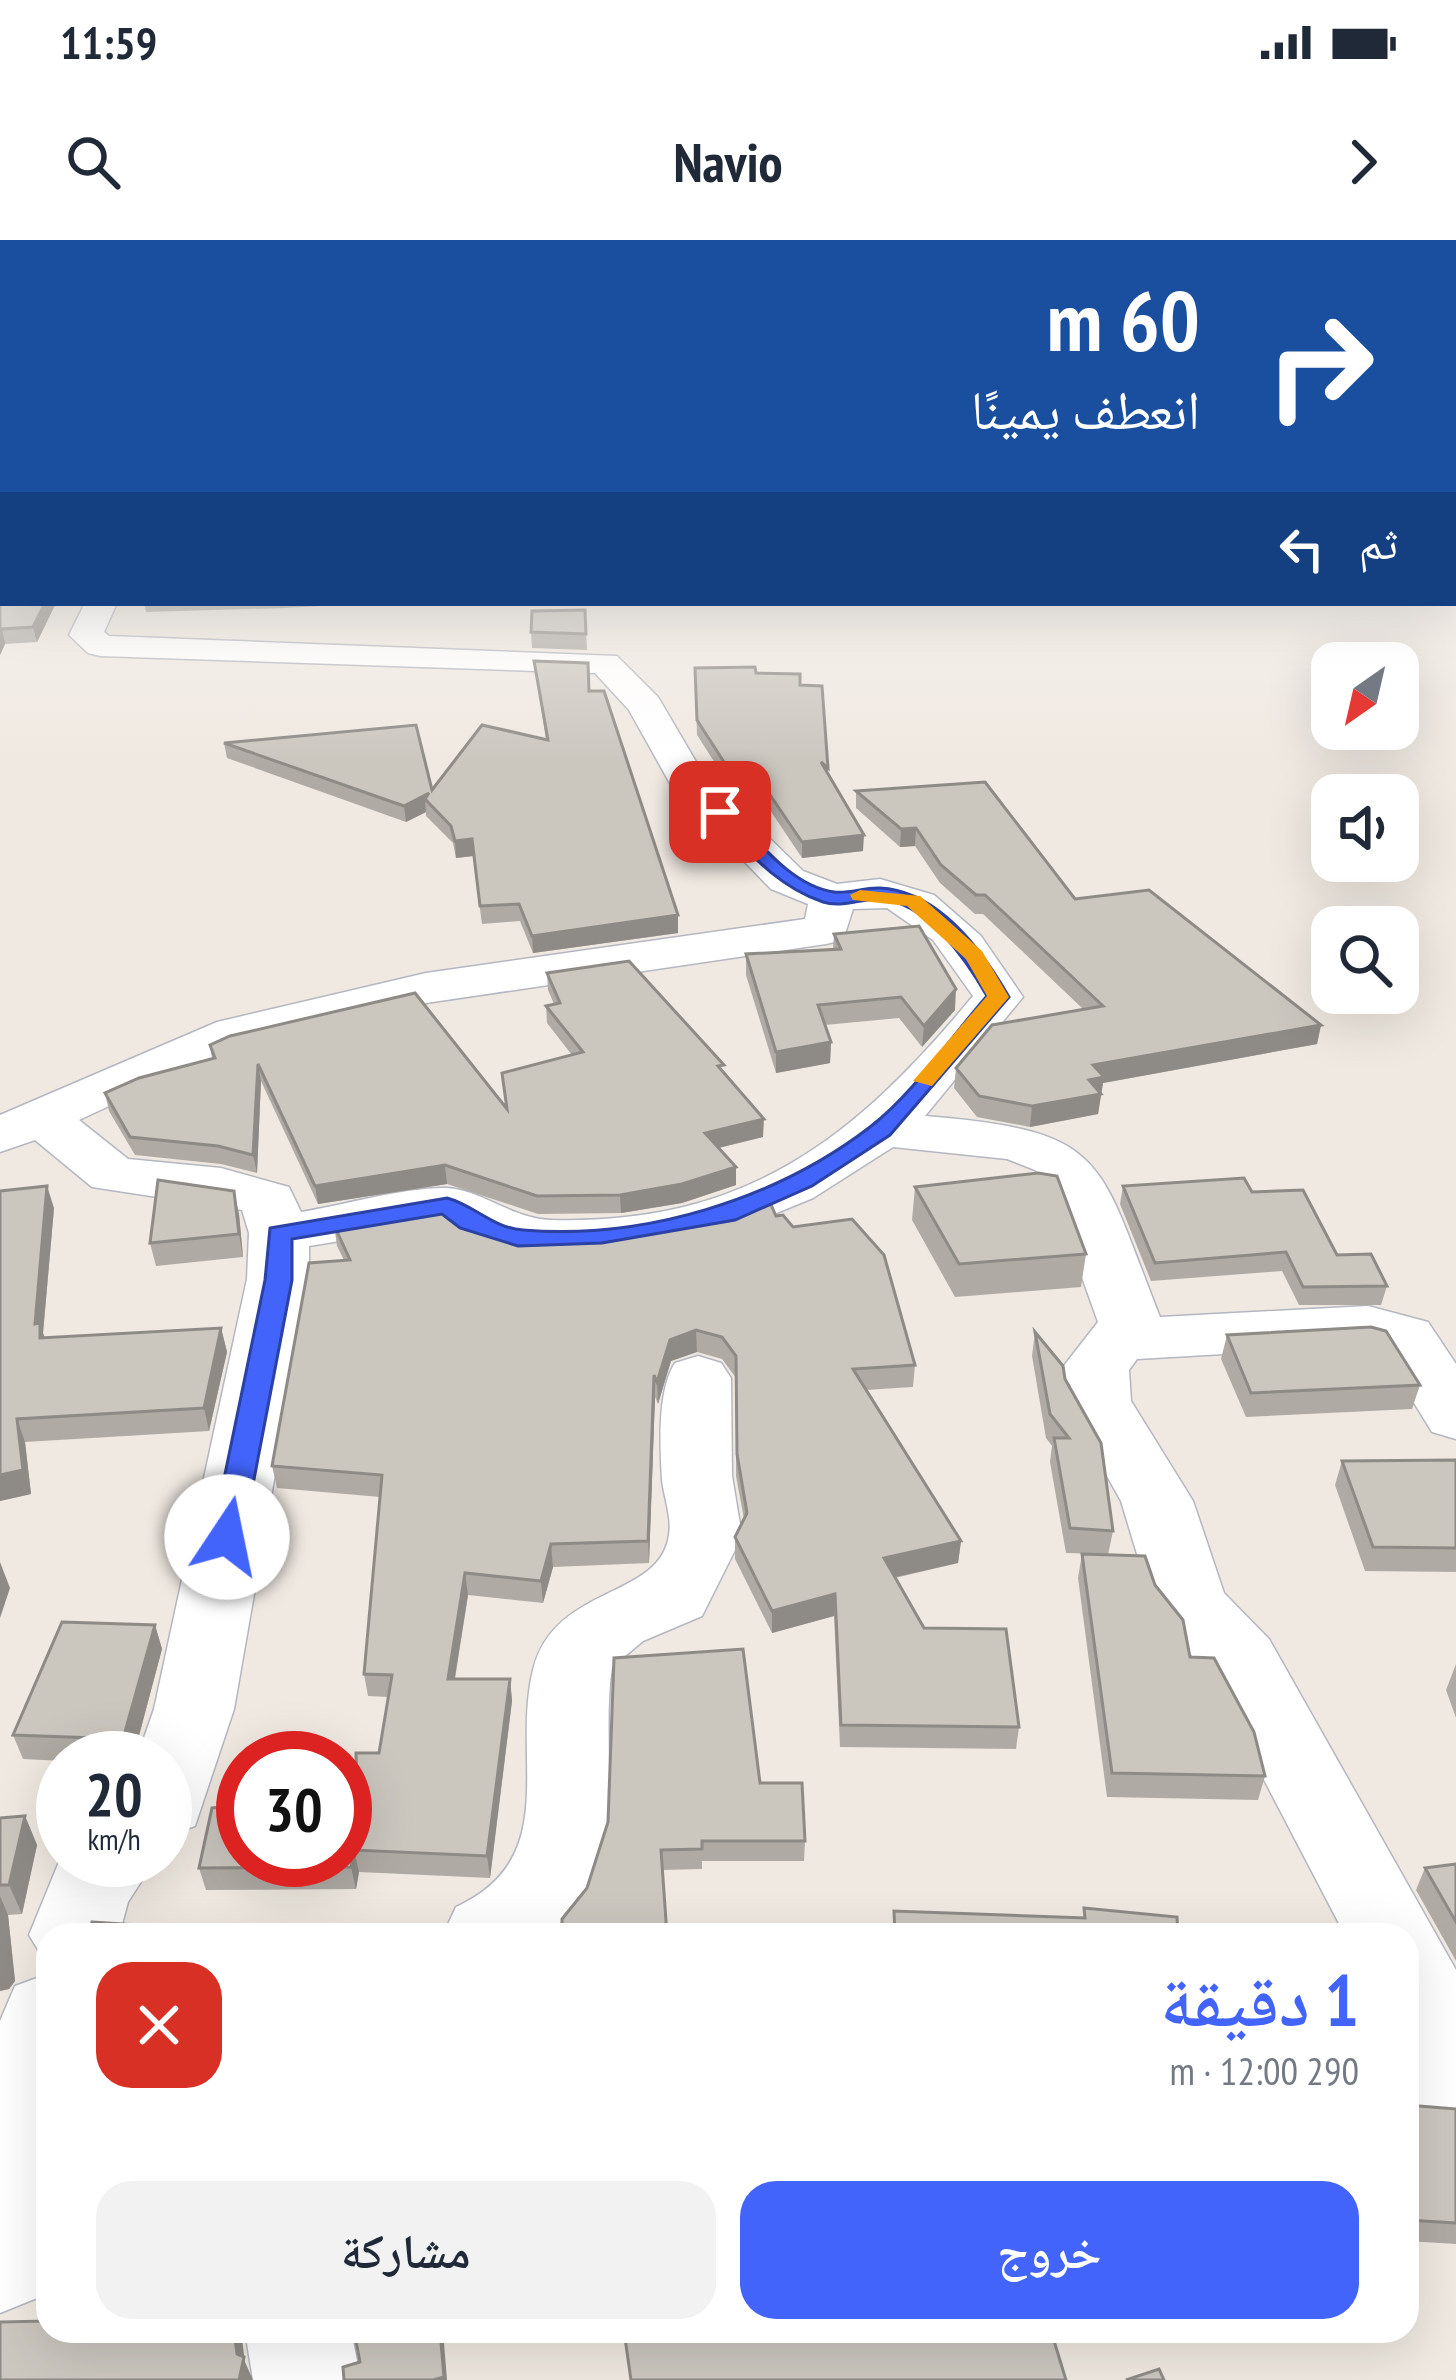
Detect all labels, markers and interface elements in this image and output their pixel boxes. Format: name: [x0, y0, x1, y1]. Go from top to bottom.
text: 11:59: [60, 13, 157, 71]
text: Navio: [673, 127, 783, 197]
icon: search: [60, 129, 126, 195]
icon: forward: [1330, 129, 1396, 195]
text: 60 m: [1047, 265, 1200, 374]
icon: right: [1242, 288, 1398, 444]
text: انعطف يمينًا: [971, 374, 1200, 444]
text: ثم: [1359, 513, 1398, 571]
icon: left: [1269, 516, 1335, 582]
north arrow: [1311, 642, 1419, 750]
map controls: [1311, 642, 1419, 1014]
pin: [669, 761, 771, 863]
button: sound: [1311, 774, 1419, 882]
icon: arrive: [687, 779, 753, 845]
button: search: [1311, 906, 1419, 1014]
position arrow: [164, 1474, 290, 1600]
speed limit sign: 30: [216, 1731, 372, 1887]
text: 20: [85, 1755, 143, 1833]
text: km/h: [87, 1819, 141, 1858]
text: 1 دقيقة: [1160, 1953, 1359, 2046]
button: close: [96, 1962, 222, 2088]
text: 290 m · 12:00: [1170, 2045, 1359, 2096]
button: مشاركة: [96, 2181, 716, 2319]
button: خروج: [740, 2181, 1359, 2319]

